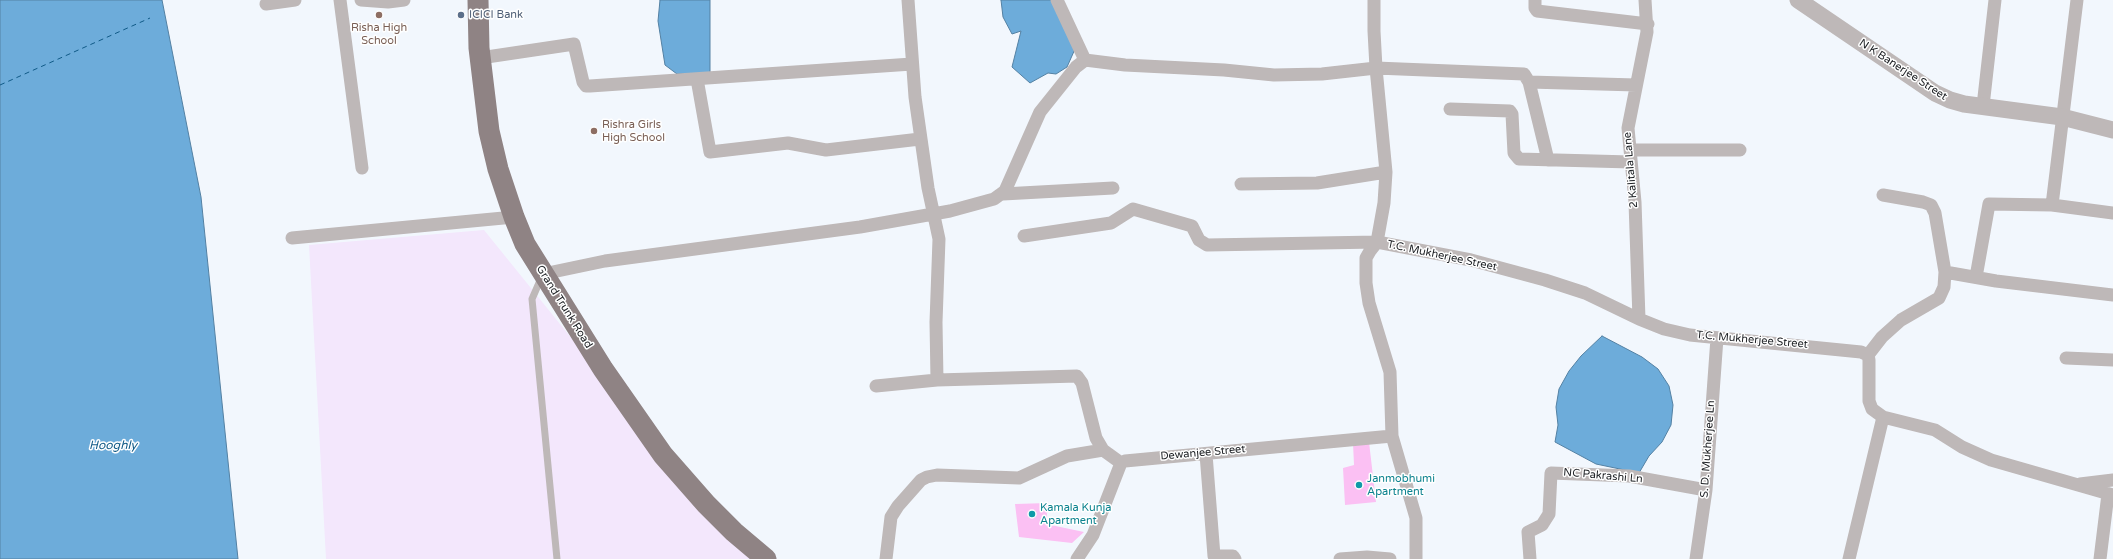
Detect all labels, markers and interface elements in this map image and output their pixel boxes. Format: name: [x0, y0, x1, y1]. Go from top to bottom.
place label: ICICI Bank: [469, 8, 523, 22]
marker: Risha High School: [374, 10, 384, 20]
marker: ICICI Bank: [456, 10, 466, 20]
place label: Risha High School: [351, 21, 407, 47]
street label: N K Banerjee Street: [1856, 37, 1950, 103]
place label: Rishra Girls High School: [602, 118, 665, 144]
marker: Rishra Girls High School: [589, 126, 599, 136]
street label: 2 Kalitala Lane: [1621, 131, 1641, 209]
street label: T.C. Mukherjee Street: [1386, 238, 1498, 274]
street label: Grand Trunk Road: [533, 263, 595, 351]
street label: T.C. Mukherjee Street: [1696, 329, 1808, 351]
street label: S. D. Mukherjee Ln: [1698, 400, 1718, 498]
water label: Hooghly: [89, 439, 137, 453]
street label: Dewanjee Street: [1160, 443, 1246, 463]
street label: NC Pakrashi Ln: [1563, 466, 1643, 486]
place label: Janmobhumi Apartment: [1367, 472, 1435, 498]
marker: Janmobhumi Apartment: [1354, 480, 1364, 490]
place label: Kamala Kunja Apartment: [1040, 501, 1111, 527]
marker: Kamala Kunja Apartment: [1027, 509, 1037, 519]

